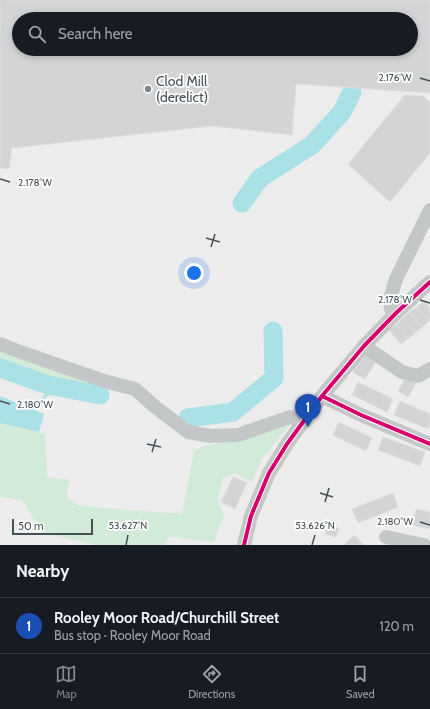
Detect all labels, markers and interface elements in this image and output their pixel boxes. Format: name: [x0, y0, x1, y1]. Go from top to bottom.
search box: [12, 12, 418, 56]
icon: search: [26, 23, 48, 45]
text: Search here: [58, 25, 133, 43]
text: 2.176°W: [378, 71, 412, 84]
place label: Clod Mill (derelict): [156, 72, 208, 106]
marker: Clod Mill (derelict): [143, 84, 153, 94]
text: 2.178°W: [18, 176, 52, 189]
your location: [184, 263, 204, 283]
text: 2.178°W: [378, 293, 412, 306]
pin: 1: [295, 394, 321, 427]
text: 2.180°W: [17, 398, 53, 411]
text: 2.180°W: [377, 515, 413, 528]
scale bar: [12, 517, 93, 536]
text: 50 m: [18, 519, 44, 533]
text: 53.627°N: [109, 519, 147, 532]
text: 53.626°N: [295, 519, 335, 532]
text: Nearby: [16, 561, 69, 581]
text: Rooley Moor Road/Churchill Street: [54, 609, 279, 627]
text: 1: [27, 618, 31, 634]
text: 120 m: [380, 618, 414, 634]
text: Bus stop · Rooley Moor Road: [54, 627, 211, 643]
tab: Map: [55, 663, 77, 701]
tab: Directions: [188, 663, 235, 701]
tab: Saved: [346, 663, 375, 701]

